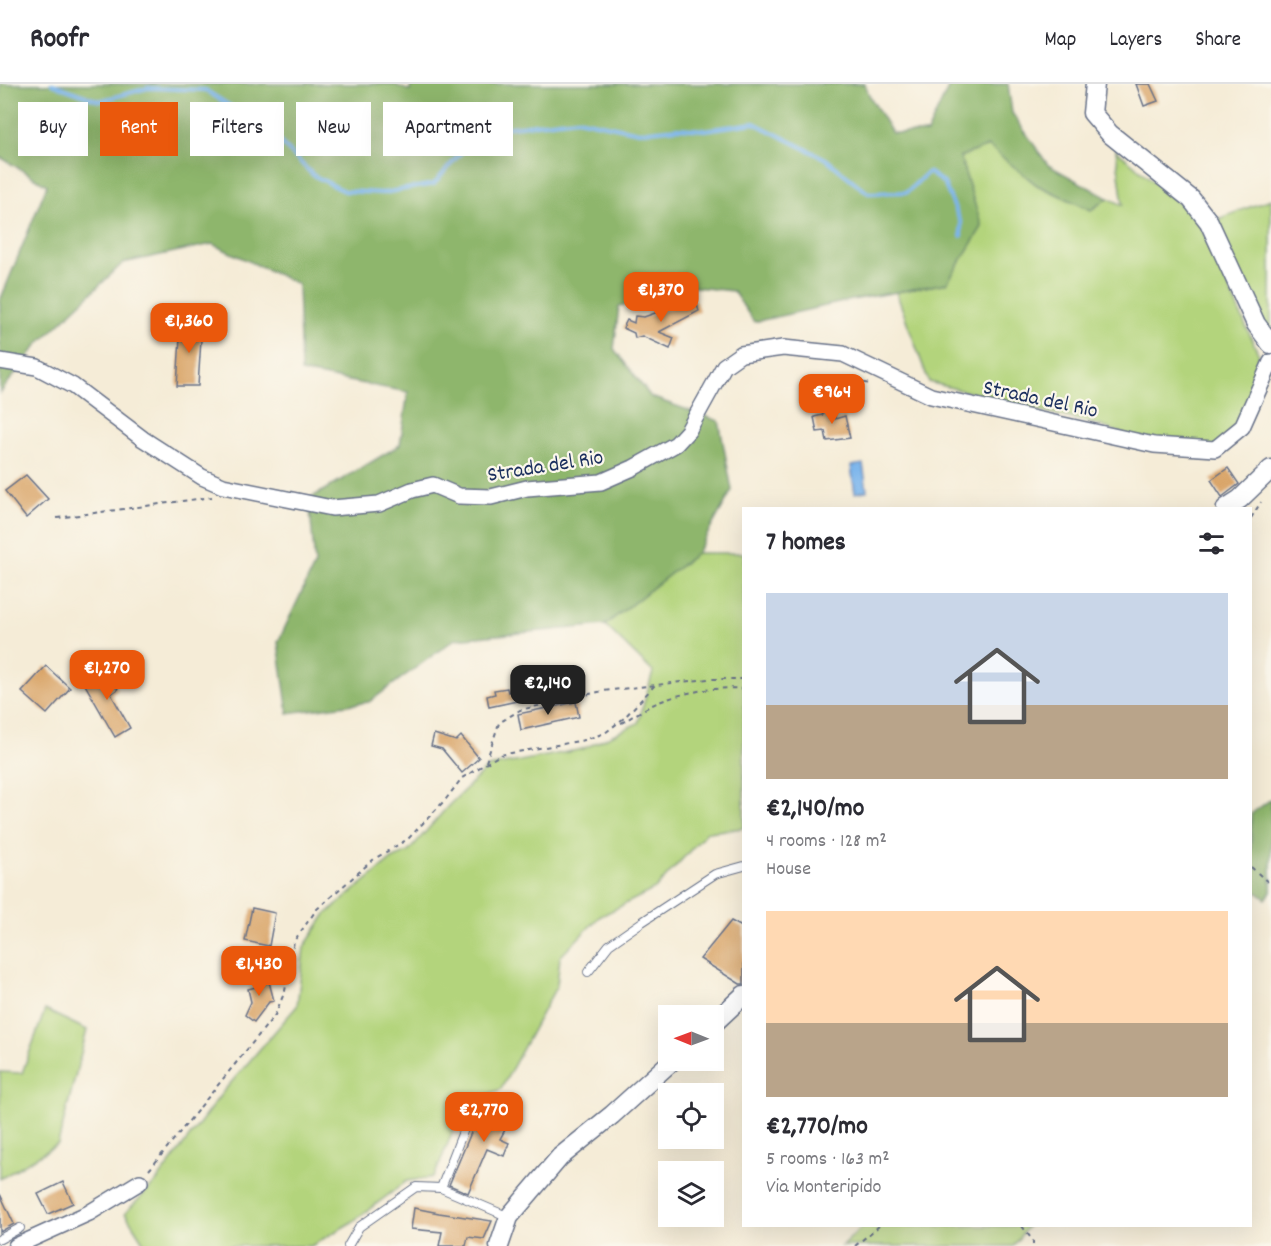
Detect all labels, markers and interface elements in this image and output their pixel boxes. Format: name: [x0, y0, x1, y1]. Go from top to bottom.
text: Roofr: [30, 21, 89, 61]
text: Map: [1045, 26, 1076, 56]
text: Layers: [1109, 26, 1162, 56]
text: Share: [1195, 26, 1241, 56]
chip: Buy: [18, 102, 88, 156]
chip: Rent: [100, 102, 178, 156]
chip: Filters: [190, 102, 284, 156]
chip: New: [296, 102, 371, 156]
chip: Apartment: [383, 102, 513, 156]
pin: €1,370: [612, 272, 710, 323]
text: €1,370: [638, 277, 684, 305]
pin: €1,360: [140, 303, 238, 354]
text: €1,360: [165, 308, 213, 336]
street label: Strada del Rio: [980, 373, 1101, 428]
pin: €964: [796, 374, 868, 425]
text: €964: [813, 379, 851, 407]
street label: Strada del Rio: [485, 443, 606, 492]
text: 7 homes: [766, 525, 846, 562]
icon: filters: [1195, 527, 1228, 560]
icon: home: [943, 632, 1051, 740]
pin: €1,270: [58, 650, 156, 701]
text: €1,270: [84, 655, 130, 683]
pin: €2,140: [499, 665, 597, 716]
text: €2,140: [524, 670, 572, 698]
text: €2,140/mo: [766, 791, 864, 828]
text: 4 rooms · 128 m²: [766, 828, 887, 856]
text: House: [766, 856, 811, 884]
pin: €1,430: [210, 946, 308, 997]
icon: home: [943, 950, 1051, 1058]
text: €1,430: [235, 951, 283, 979]
north arrow: [658, 1005, 724, 1071]
map controls: [658, 1005, 724, 1227]
button: locate: [658, 1083, 724, 1149]
pin: €2,770: [435, 1092, 533, 1143]
text: €2,770: [459, 1097, 509, 1125]
text: €2,770/mo: [766, 1109, 868, 1146]
text: 5 rooms · 163 m²: [766, 1146, 890, 1174]
button: layers: [658, 1161, 724, 1227]
text: Via Monteripido: [766, 1174, 882, 1202]

